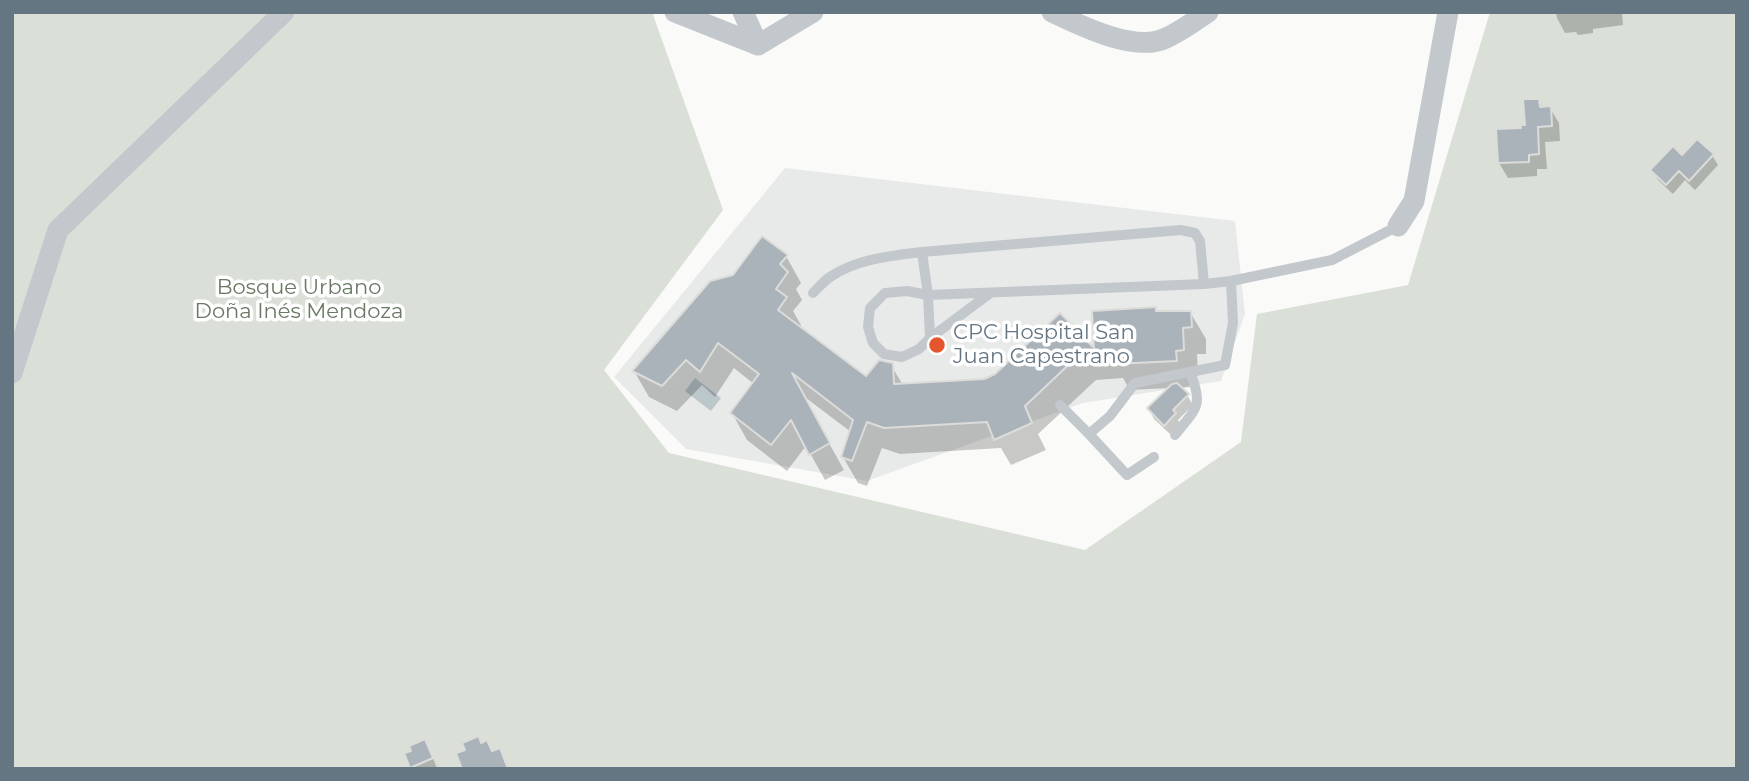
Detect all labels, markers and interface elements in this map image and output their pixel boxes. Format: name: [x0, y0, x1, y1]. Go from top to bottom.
park label: Bosque Urbano Doña Inés Mendoza: [195, 275, 403, 325]
place label: CPC Hospital San Juan Capestrano: [953, 320, 1135, 370]
marker: CPC Hospital San Juan Capestrano: [927, 335, 947, 355]

